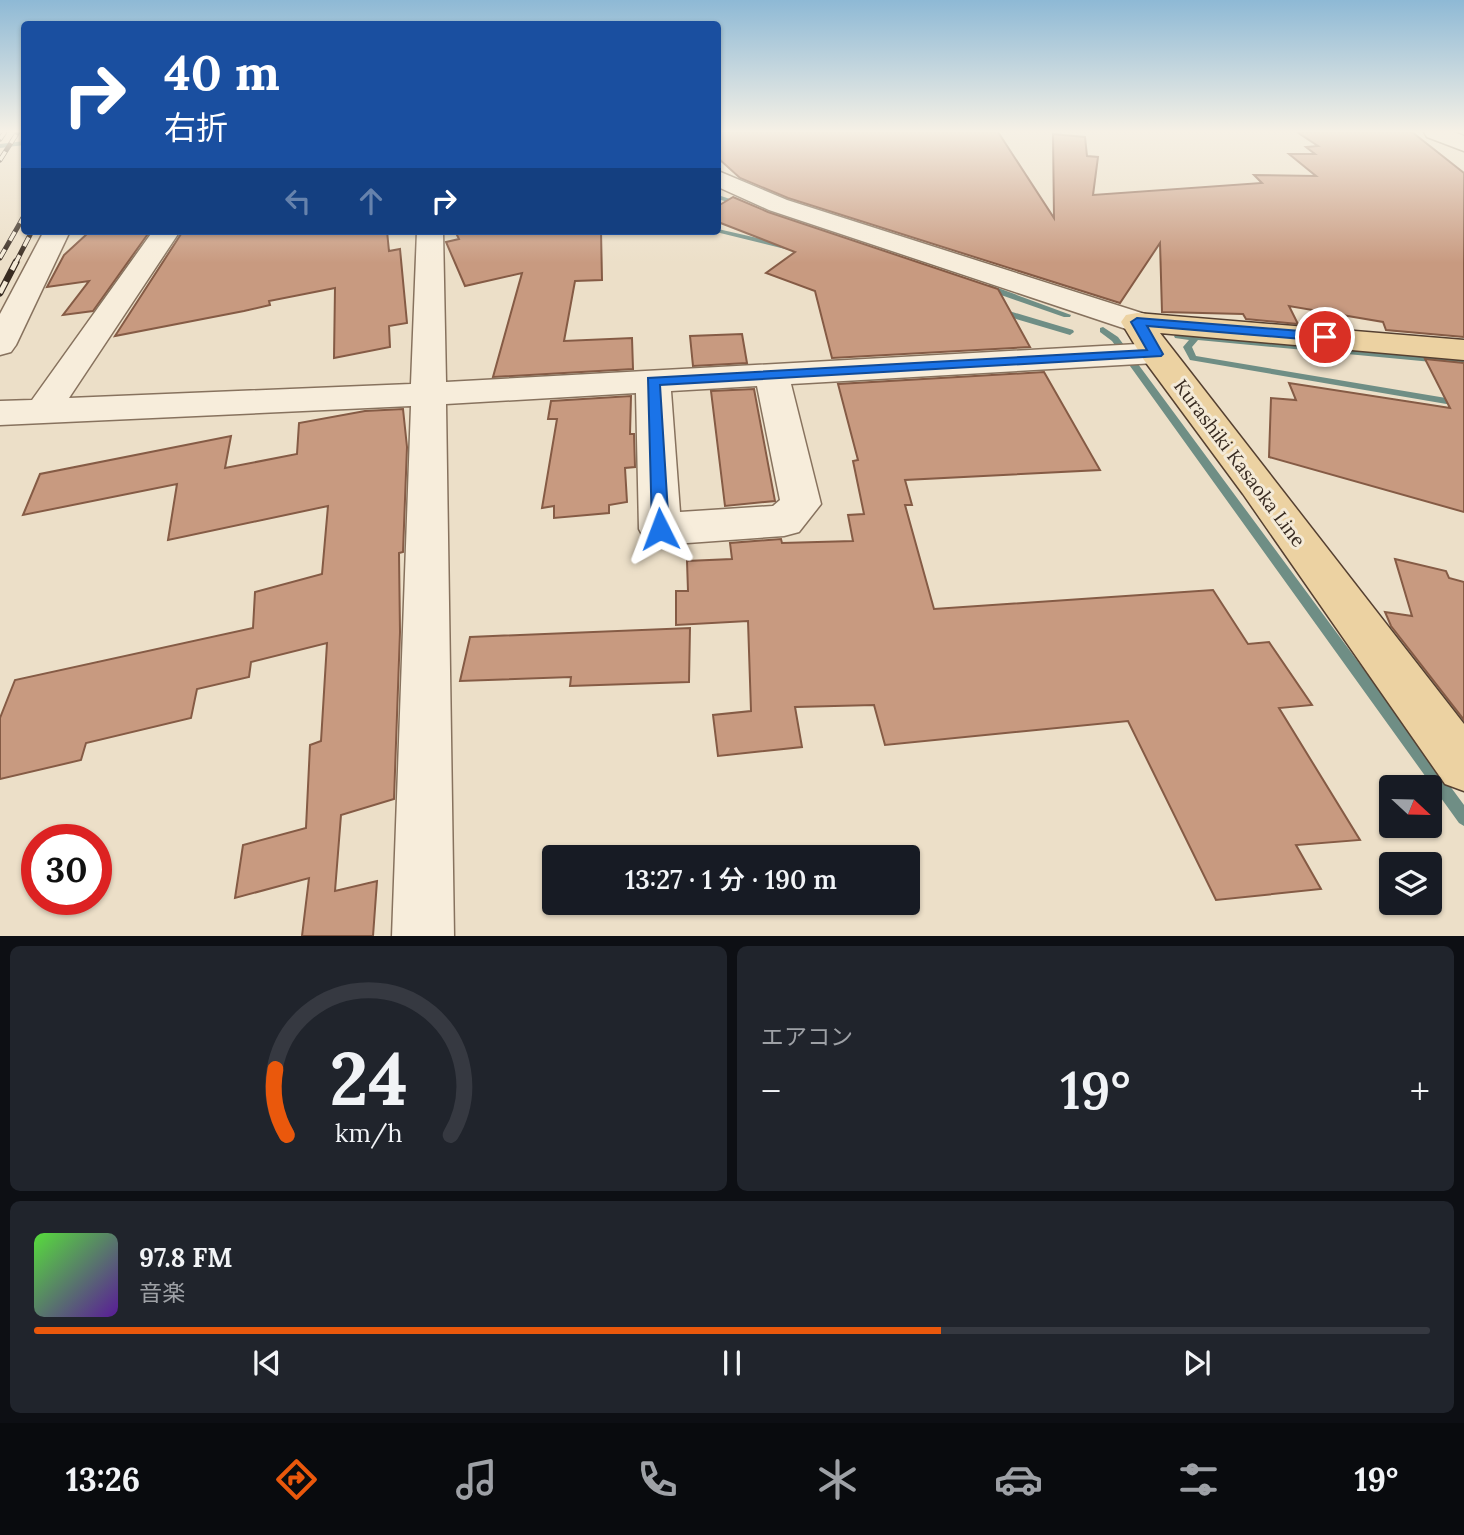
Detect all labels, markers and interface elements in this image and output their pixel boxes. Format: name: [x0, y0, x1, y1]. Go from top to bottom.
text: 40 m: [164, 41, 280, 103]
icon: right: [49, 49, 140, 140]
text: 右折: [164, 107, 228, 148]
icon: left: [279, 182, 317, 220]
icon: ahead: [352, 182, 390, 220]
icon: right: [425, 182, 463, 220]
pin: [1295, 307, 1355, 367]
icon: arrive: [1306, 318, 1344, 356]
street label: Kurashiki Kasaoka Line: [1169, 374, 1311, 552]
position arrow: [623, 492, 697, 566]
north arrow: [1379, 775, 1442, 838]
map controls: [1379, 775, 1442, 915]
speed limit sign: 30: [21, 824, 112, 915]
button: layers: [1379, 852, 1442, 915]
text: 13:27 · 1 分 · 190 m: [625, 863, 837, 896]
text: エアコン: [761, 1022, 853, 1051]
text: 24: [329, 1032, 408, 1125]
text: 19°: [1060, 1057, 1131, 1123]
text: −: [761, 1067, 781, 1115]
text: +: [1410, 1067, 1430, 1115]
text: km/h: [335, 1116, 402, 1148]
text: 97.8 FM: [139, 1241, 232, 1274]
text: 音楽: [139, 1278, 185, 1307]
icon: previous: [248, 1344, 286, 1382]
icon: pause: [713, 1344, 751, 1382]
icon: next: [1178, 1344, 1216, 1382]
icon: directions: [272, 1455, 321, 1504]
icon: music: [452, 1455, 501, 1504]
icon: phone: [633, 1455, 682, 1504]
icon: climate: [813, 1455, 862, 1504]
icon: car: [994, 1455, 1043, 1504]
icon: filters: [1174, 1455, 1223, 1504]
text: 13:26: [66, 1459, 140, 1500]
text: 19°: [1355, 1459, 1398, 1500]

